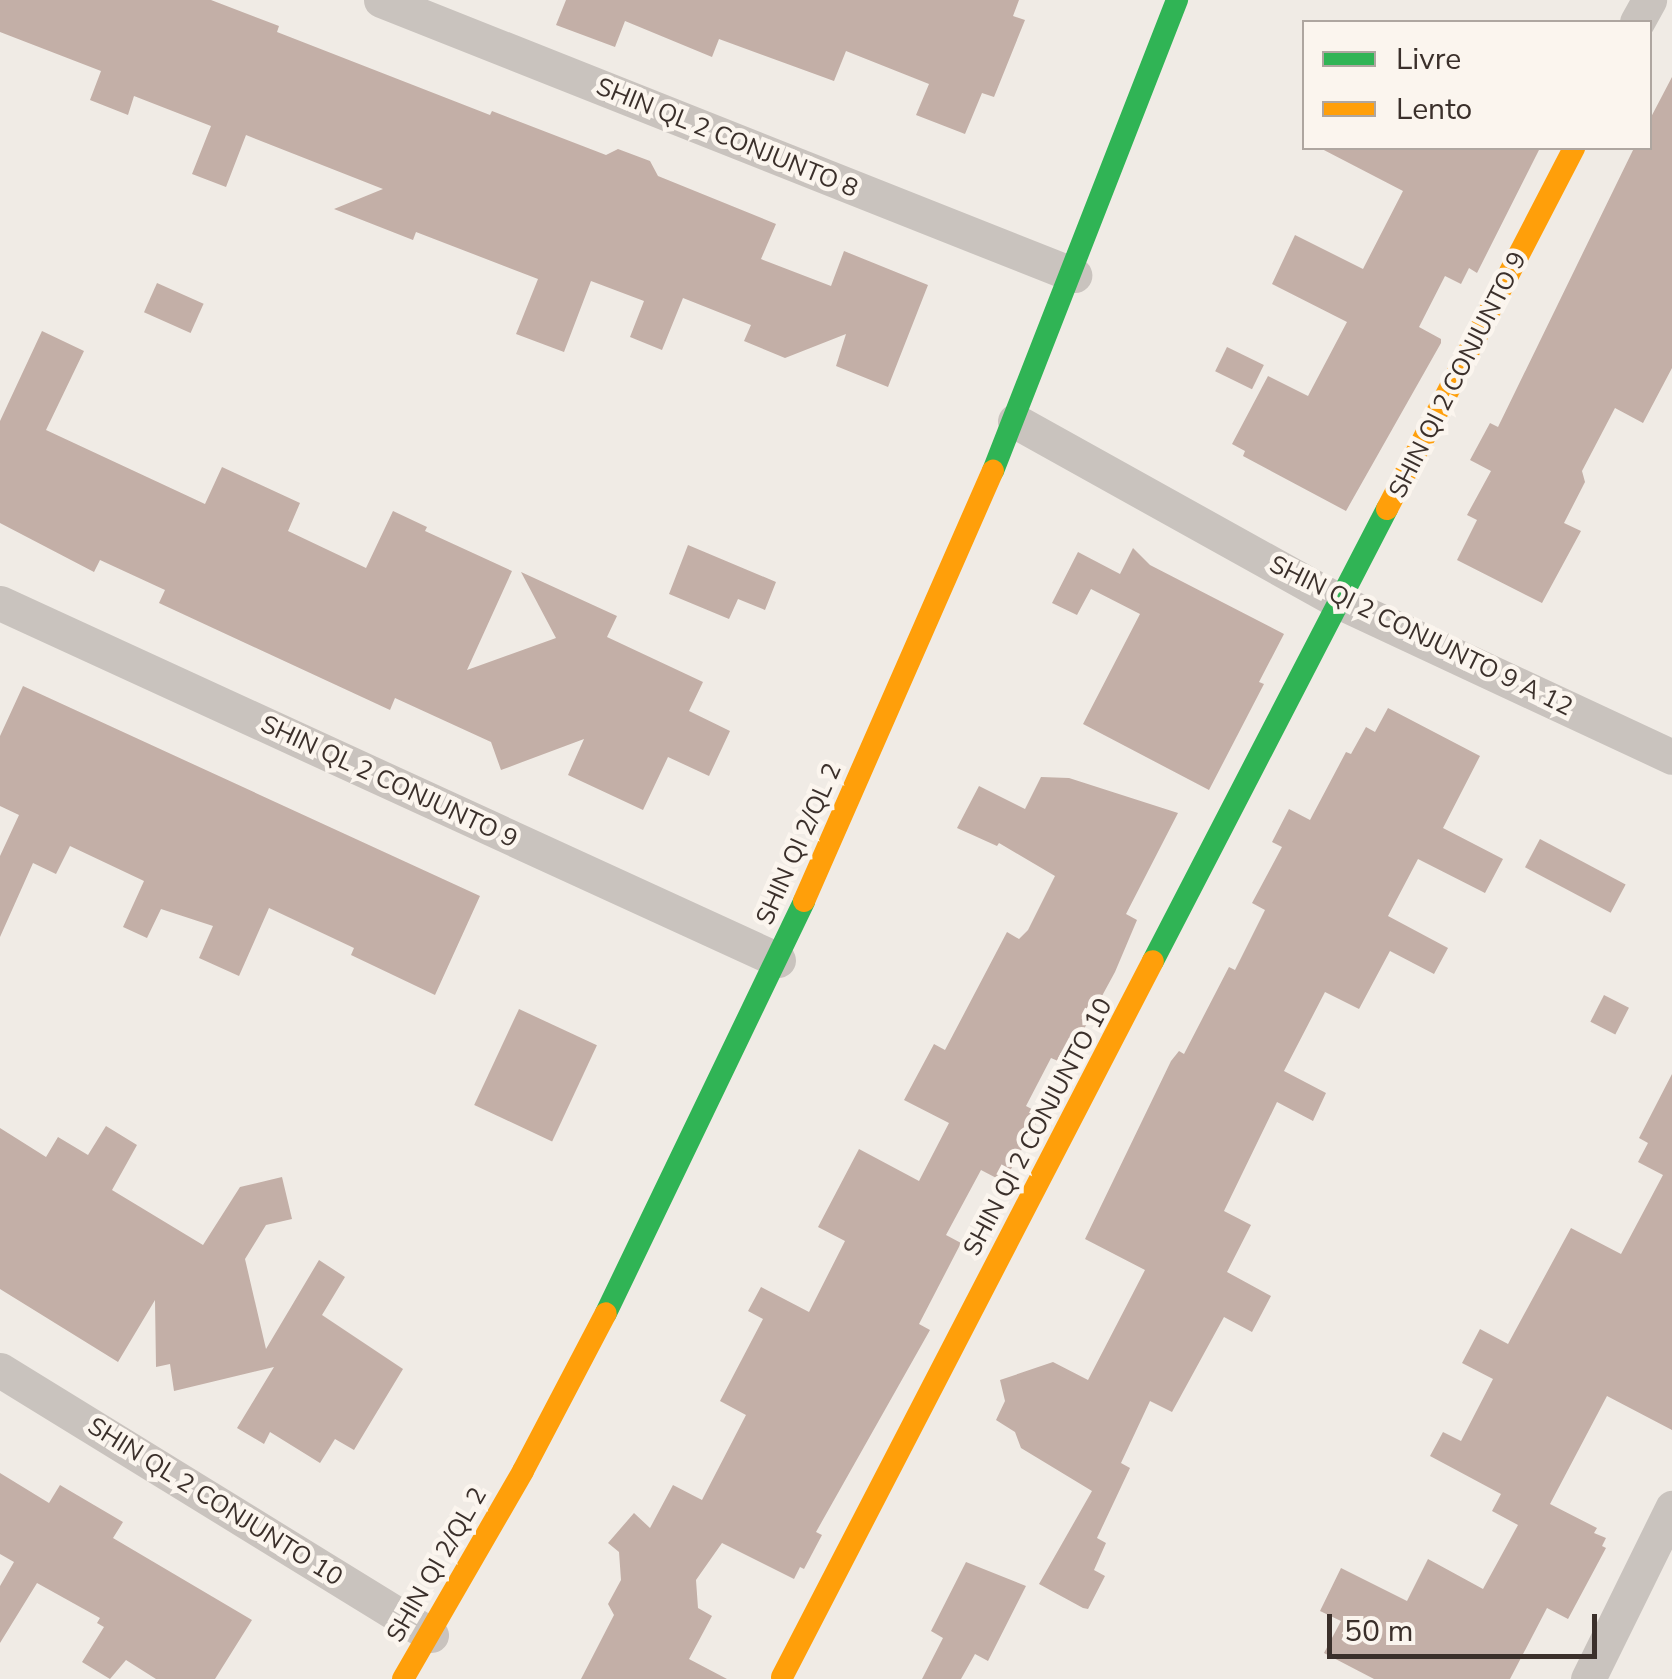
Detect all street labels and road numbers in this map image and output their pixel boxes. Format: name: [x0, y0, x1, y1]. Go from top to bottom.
street label: SHIN QL 2 CONJUNTO 8: [592, 72, 862, 204]
street label: SHIN QI 2 CONJUNTO 9: [1383, 247, 1533, 503]
street label: SHIN QI 2 CONJUNTO 9 A 12: [1265, 549, 1577, 723]
street label: SHIN QL 2 CONJUNTO 9: [256, 709, 522, 855]
street label: SHIN QI 2/QL 2: [750, 759, 848, 929]
street label: SHIN QI 2 CONJUNTO 10: [957, 993, 1119, 1261]
street label: SHIN QL 2 CONJUNTO 10: [82, 1411, 348, 1593]
street label: SHIN QI 2/QL 2: [381, 1482, 493, 1648]

